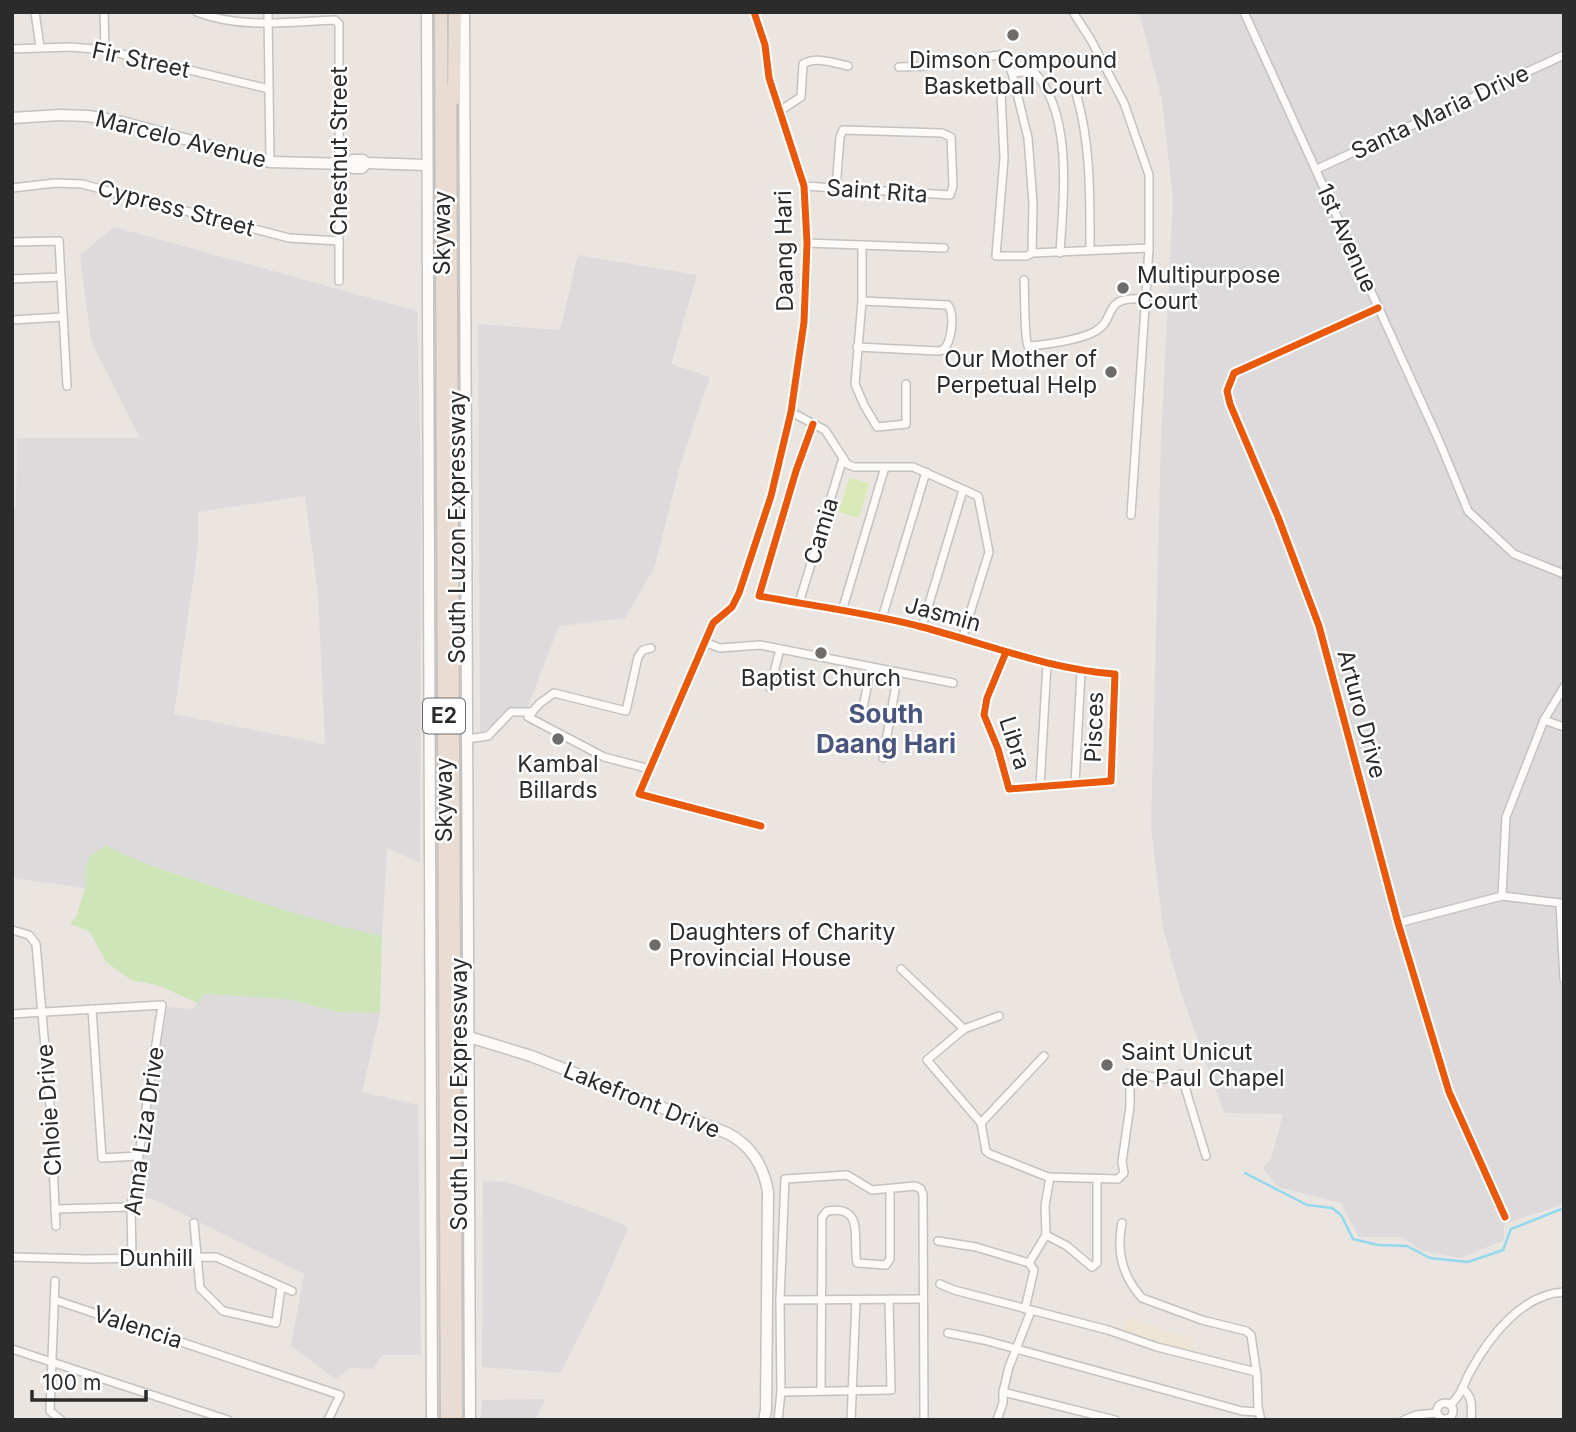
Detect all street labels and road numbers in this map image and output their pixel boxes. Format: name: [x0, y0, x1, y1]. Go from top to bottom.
street label: Fir Street: [90, 36, 193, 84]
street label: Santa Maria Drive: [1347, 59, 1533, 165]
street label: Chestnut Street: [325, 66, 353, 236]
street label: Marcelo Avenue: [93, 104, 269, 174]
street label: Saint Rita: [825, 173, 929, 209]
street label: Cypress Street: [95, 174, 258, 242]
street label: 1st Avenue: [1311, 179, 1383, 297]
street label: Daang Hari: [769, 190, 799, 312]
street label: Skyway: [428, 191, 456, 275]
street label: South Luzon Expressway: [443, 390, 471, 664]
street label: Camia: [798, 494, 844, 568]
street label: Jasmin: [902, 590, 984, 638]
street label: Arturo Drive: [1331, 647, 1393, 781]
street label: Pisces: [1079, 691, 1109, 763]
road number: E2: [423, 698, 465, 734]
street label: Libra: [993, 713, 1037, 773]
street label: Skyway: [430, 758, 458, 842]
street label: South Luzon Expressway: [445, 957, 473, 1231]
street label: Chloie Drive: [30, 1043, 68, 1177]
street label: Anna Liza Drive: [118, 1045, 170, 1217]
street label: Lakefront Drive: [559, 1056, 725, 1144]
street label: Dunhill: [119, 1244, 193, 1272]
street label: Valencia: [90, 1299, 186, 1355]

